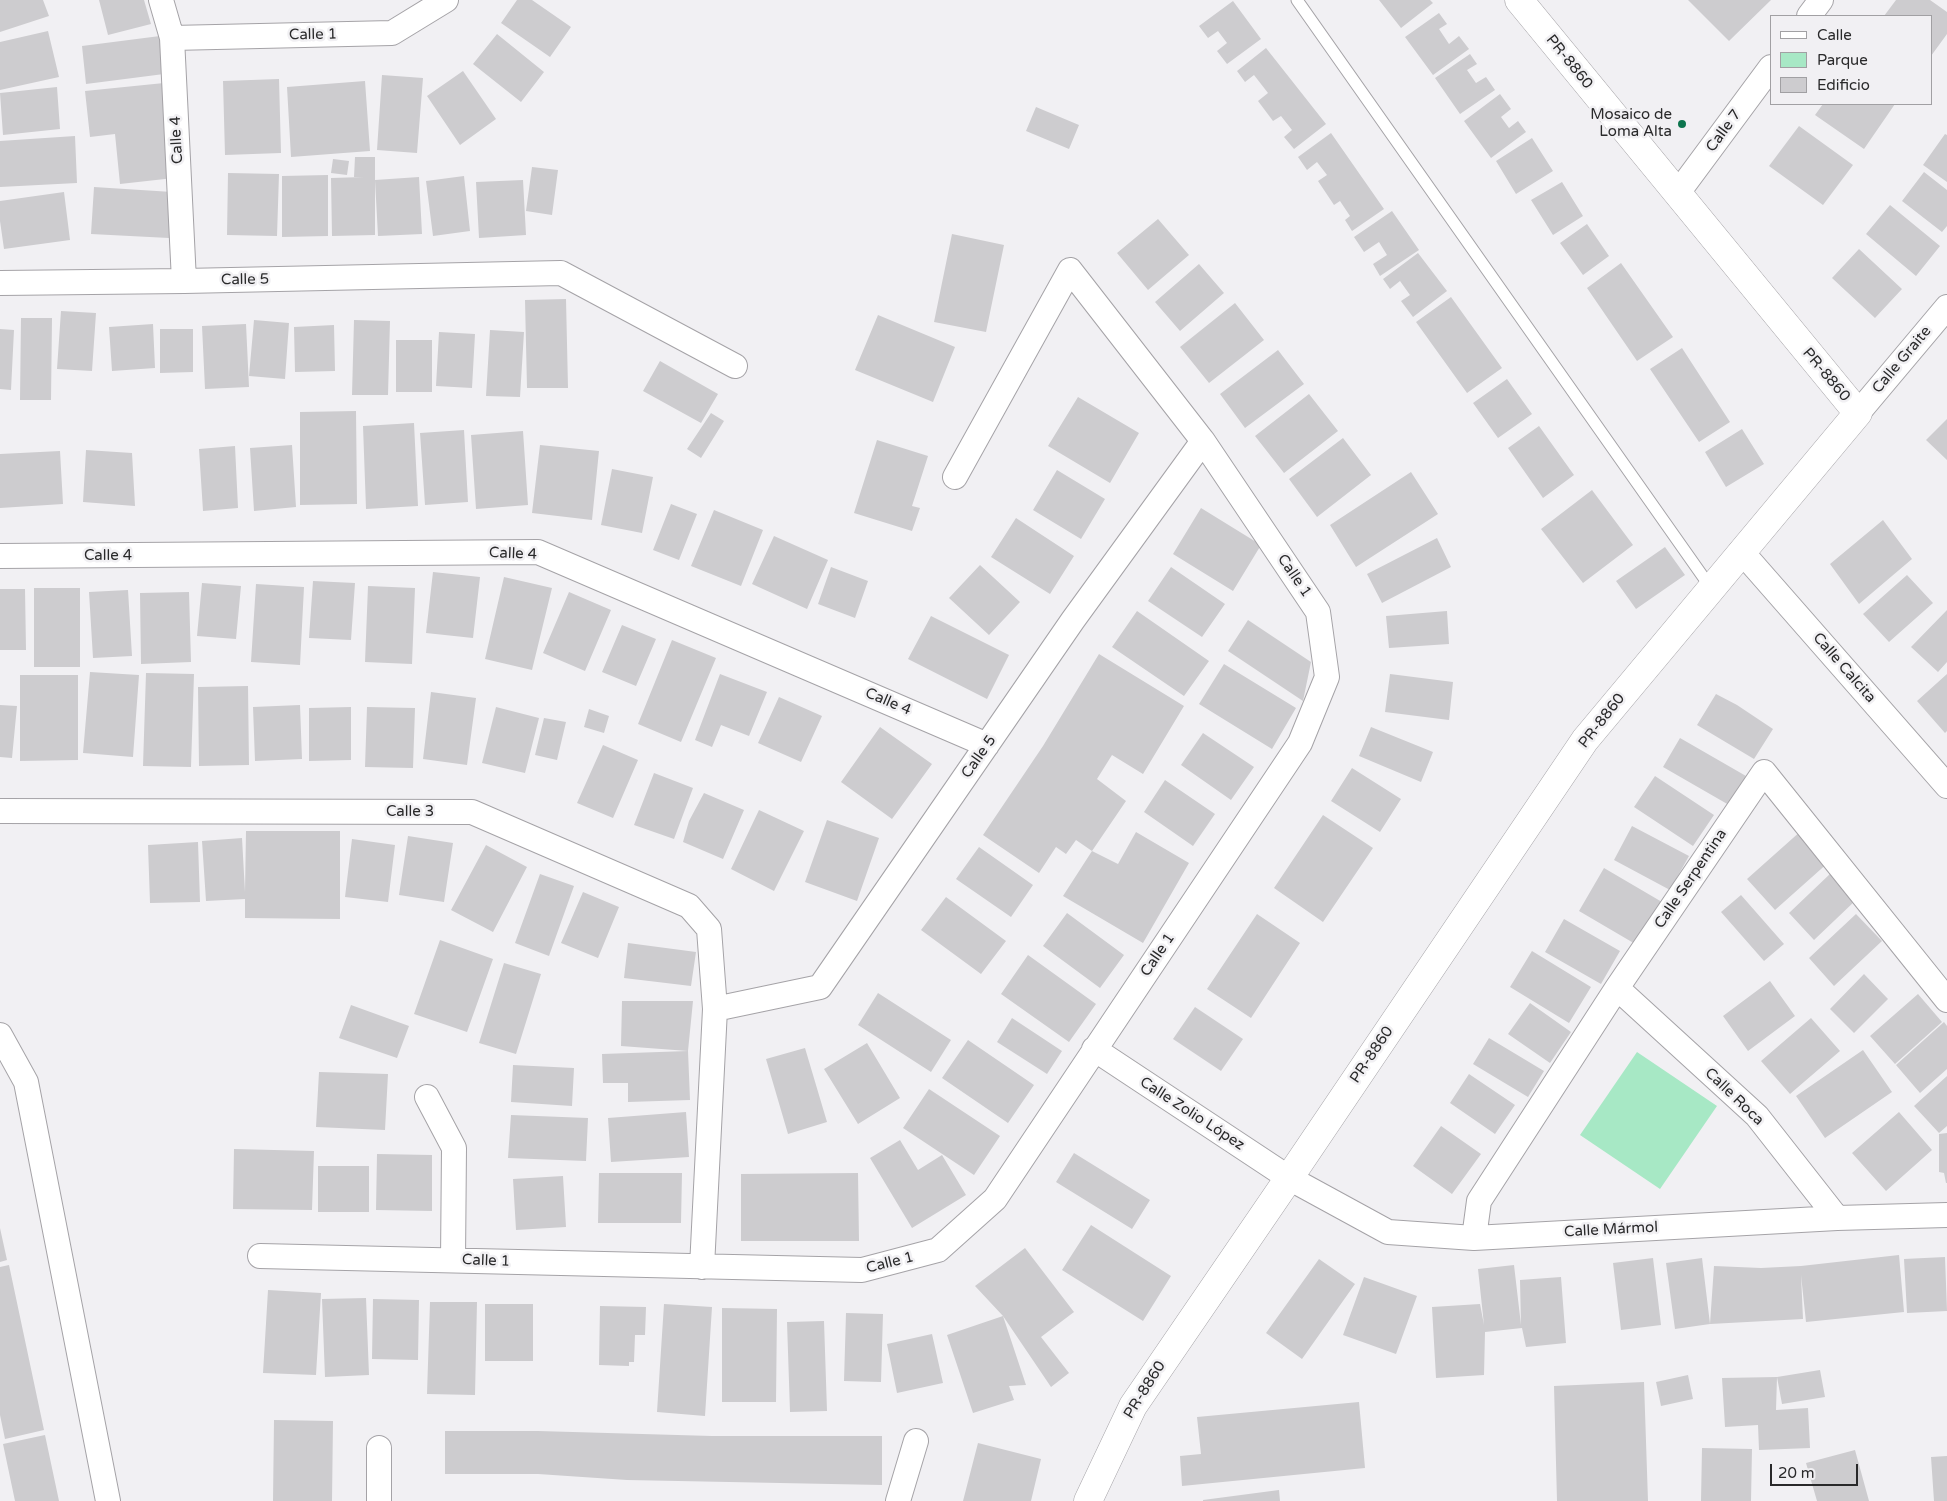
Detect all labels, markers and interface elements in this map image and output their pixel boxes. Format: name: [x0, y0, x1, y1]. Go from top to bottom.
legend: [1770, 15, 1932, 105]
street label: Calle 1: [289, 26, 337, 44]
text: Calle: [1817, 26, 1852, 44]
street label: PR-8860: [1542, 31, 1596, 93]
text: Parque: [1817, 51, 1868, 69]
text: Edificio: [1817, 76, 1870, 94]
place label: Mosaico de Loma Alta: [1590, 106, 1672, 141]
street label: Calle 7: [1703, 106, 1745, 156]
street label: Calle 4: [167, 115, 187, 165]
marker: Mosaico de Loma Alta: [1676, 118, 1688, 130]
street label: Calle 5: [221, 271, 269, 289]
street label: Calle Graite: [1869, 323, 1935, 397]
street label: PR-8860: [1798, 344, 1854, 406]
street label: Calle 4: [489, 544, 537, 564]
street label: Calle 4: [84, 547, 132, 565]
street label: Calle 1: [1273, 551, 1315, 601]
street label: Calle Calcita: [1809, 629, 1879, 707]
street label: Calle 4: [862, 684, 914, 720]
street label: PR-8860: [1575, 690, 1629, 752]
street label: Calle 5: [958, 732, 1000, 782]
street label: Calle 3: [386, 803, 434, 821]
street label: Calle Serpentina: [1651, 826, 1731, 932]
street label: Calle 1: [1137, 930, 1179, 980]
street label: PR-8860: [1346, 1023, 1398, 1087]
street label: Calle Roca: [1701, 1064, 1767, 1130]
street label: Calle Zolio López: [1136, 1073, 1248, 1155]
street label: Calle Mármol: [1564, 1219, 1658, 1241]
street label: Calle 1: [864, 1248, 916, 1278]
street label: Calle 1: [462, 1251, 510, 1271]
street label: PR-8860: [1120, 1358, 1170, 1422]
scale bar: [1772, 1454, 1860, 1486]
text: 20 m: [1778, 1464, 1815, 1482]

